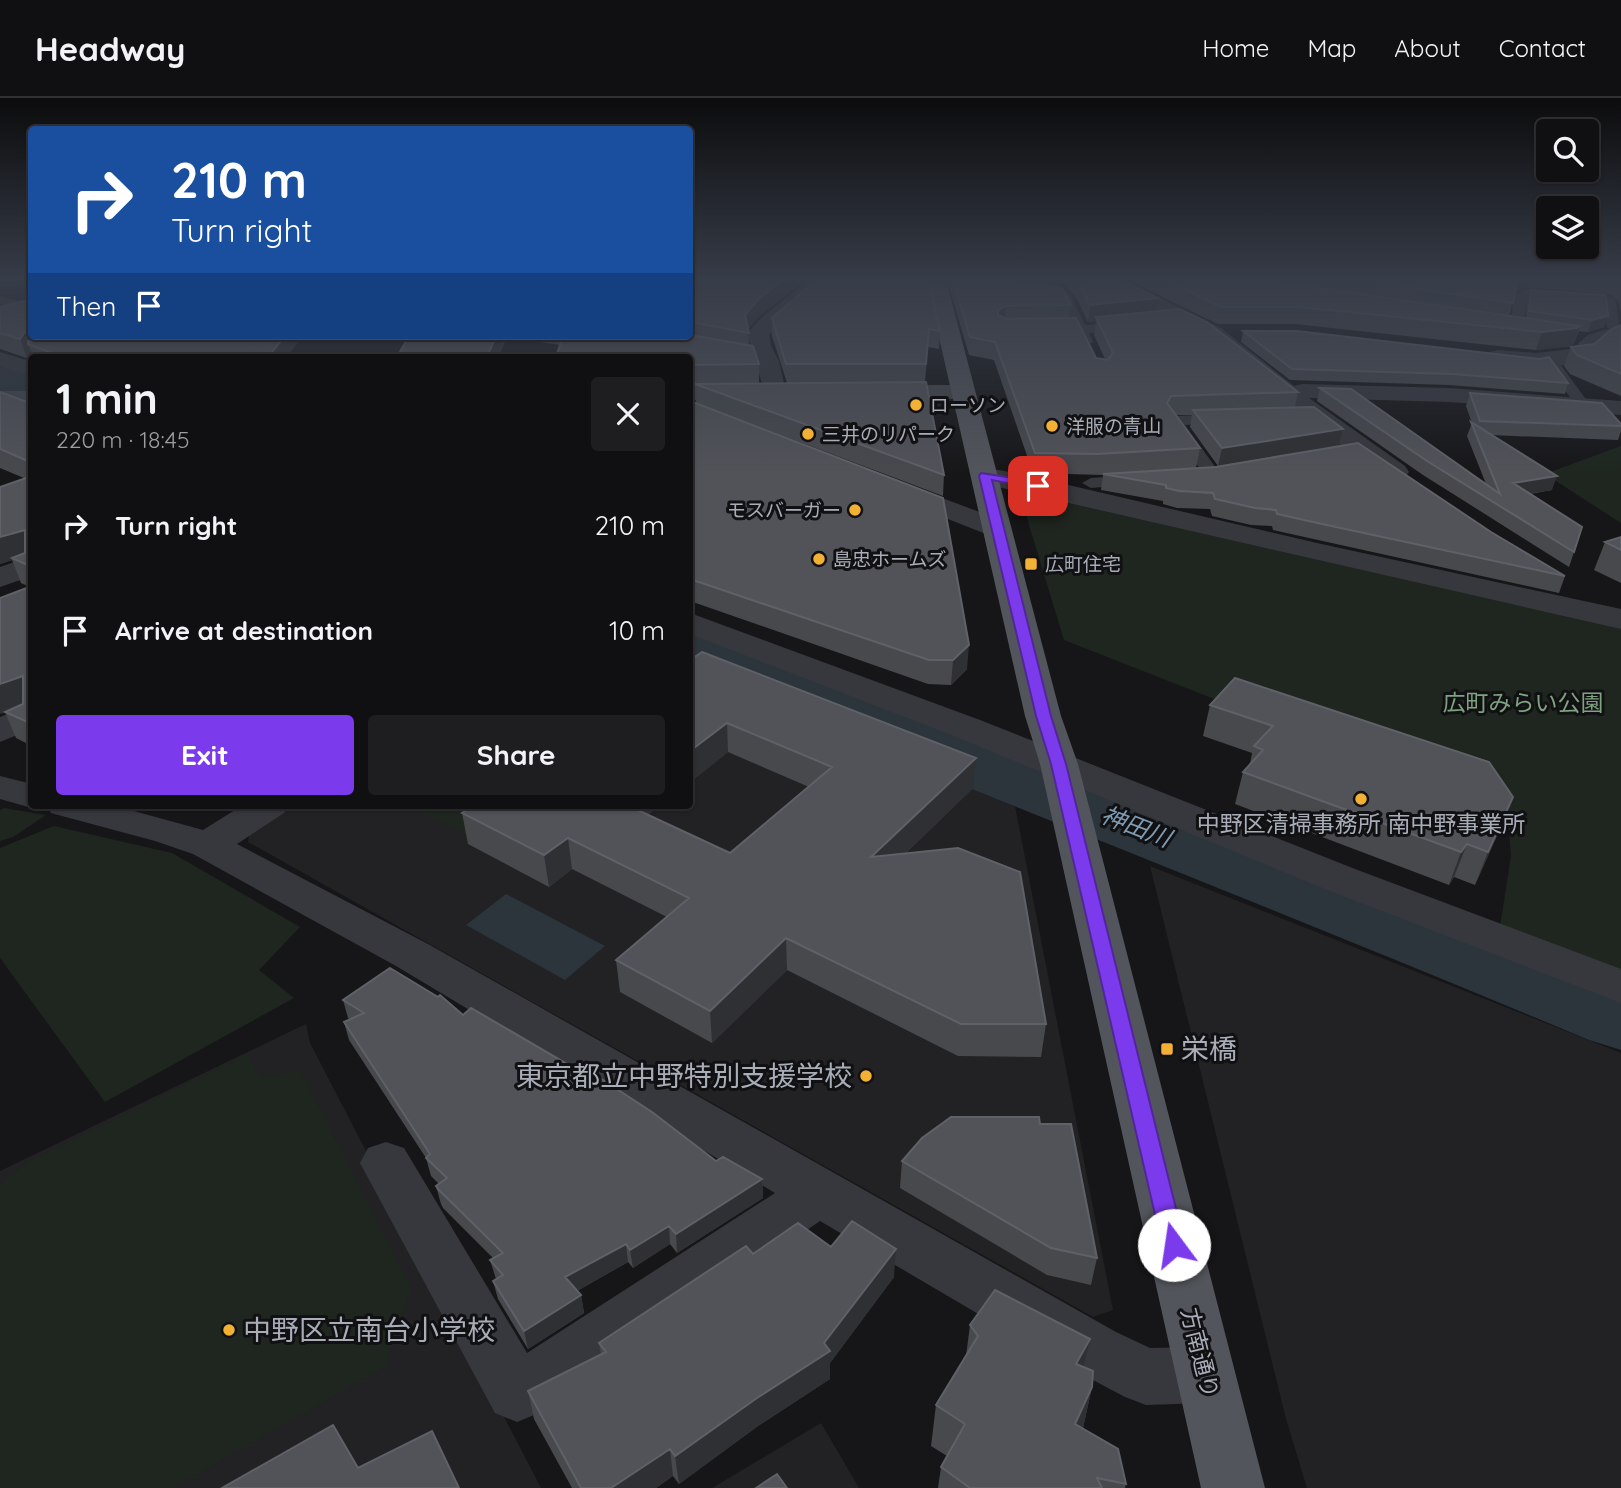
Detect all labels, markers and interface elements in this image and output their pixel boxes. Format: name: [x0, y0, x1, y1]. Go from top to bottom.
text: Headway: [35, 28, 185, 69]
text: Home: [1202, 33, 1269, 63]
text: Map: [1307, 33, 1356, 63]
text: About: [1394, 33, 1461, 63]
text: Contact: [1499, 33, 1586, 63]
map controls: [1536, 119, 1599, 259]
button: search: [1536, 119, 1599, 182]
text: 210 m: [171, 149, 307, 210]
icon: right: [56, 154, 147, 245]
button: layers: [1536, 196, 1599, 259]
text: Turn right: [171, 210, 312, 250]
icon: arrive: [130, 287, 168, 325]
text: Then: [56, 290, 116, 323]
text: 1 min: [56, 372, 158, 425]
button: close: [591, 377, 665, 451]
place label: ローソン: [930, 393, 1006, 417]
marker: ローソン: [908, 397, 924, 413]
place label: 洋服の青山: [1066, 414, 1161, 438]
marker: 洋服の青山: [1044, 418, 1060, 434]
place label: 三井のリパーク: [822, 422, 955, 446]
text: 220 m · 18:45: [56, 425, 190, 454]
marker: 三井のリパーク: [800, 426, 816, 442]
pin: [1008, 456, 1068, 516]
icon: arrive: [1019, 467, 1057, 505]
place label: モスバーガー: [727, 498, 841, 522]
marker: モスバーガー: [847, 502, 863, 518]
icon: right: [56, 507, 94, 545]
text: Turn right: [115, 509, 237, 542]
text: 210 m: [595, 509, 665, 542]
place label: 島忠ホームズ: [833, 547, 946, 571]
marker: 島忠ホームズ: [811, 551, 827, 567]
place label: 広町住宅: [1045, 552, 1121, 576]
marker: 広町住宅: [1023, 556, 1039, 572]
icon: arrive: [56, 612, 94, 650]
text: Arrive at destination: [115, 614, 373, 647]
text: 10 m: [609, 614, 665, 647]
park label: 広町みらい公園: [1443, 688, 1604, 717]
button: Exit: [56, 715, 354, 795]
button: Share: [368, 715, 665, 795]
marker: 中野区清掃事務所 南中野事業所: [1353, 791, 1369, 807]
water label: 神田川: [1097, 799, 1178, 854]
place label: 中野区清掃事務所 南中野事業所: [1197, 809, 1525, 838]
place label: 栄橋: [1181, 1031, 1237, 1066]
marker: 栄橋: [1159, 1041, 1175, 1057]
place label: 東京都立中野特別支援学校: [516, 1058, 852, 1093]
marker: 東京都立中野特別支援学校: [858, 1068, 874, 1084]
position arrow: [1137, 1208, 1211, 1282]
street label: 方南通り: [1175, 1305, 1226, 1401]
place label: 中野区立南台小学校: [243, 1312, 495, 1347]
marker: 中野区立南台小学校: [221, 1322, 237, 1338]

